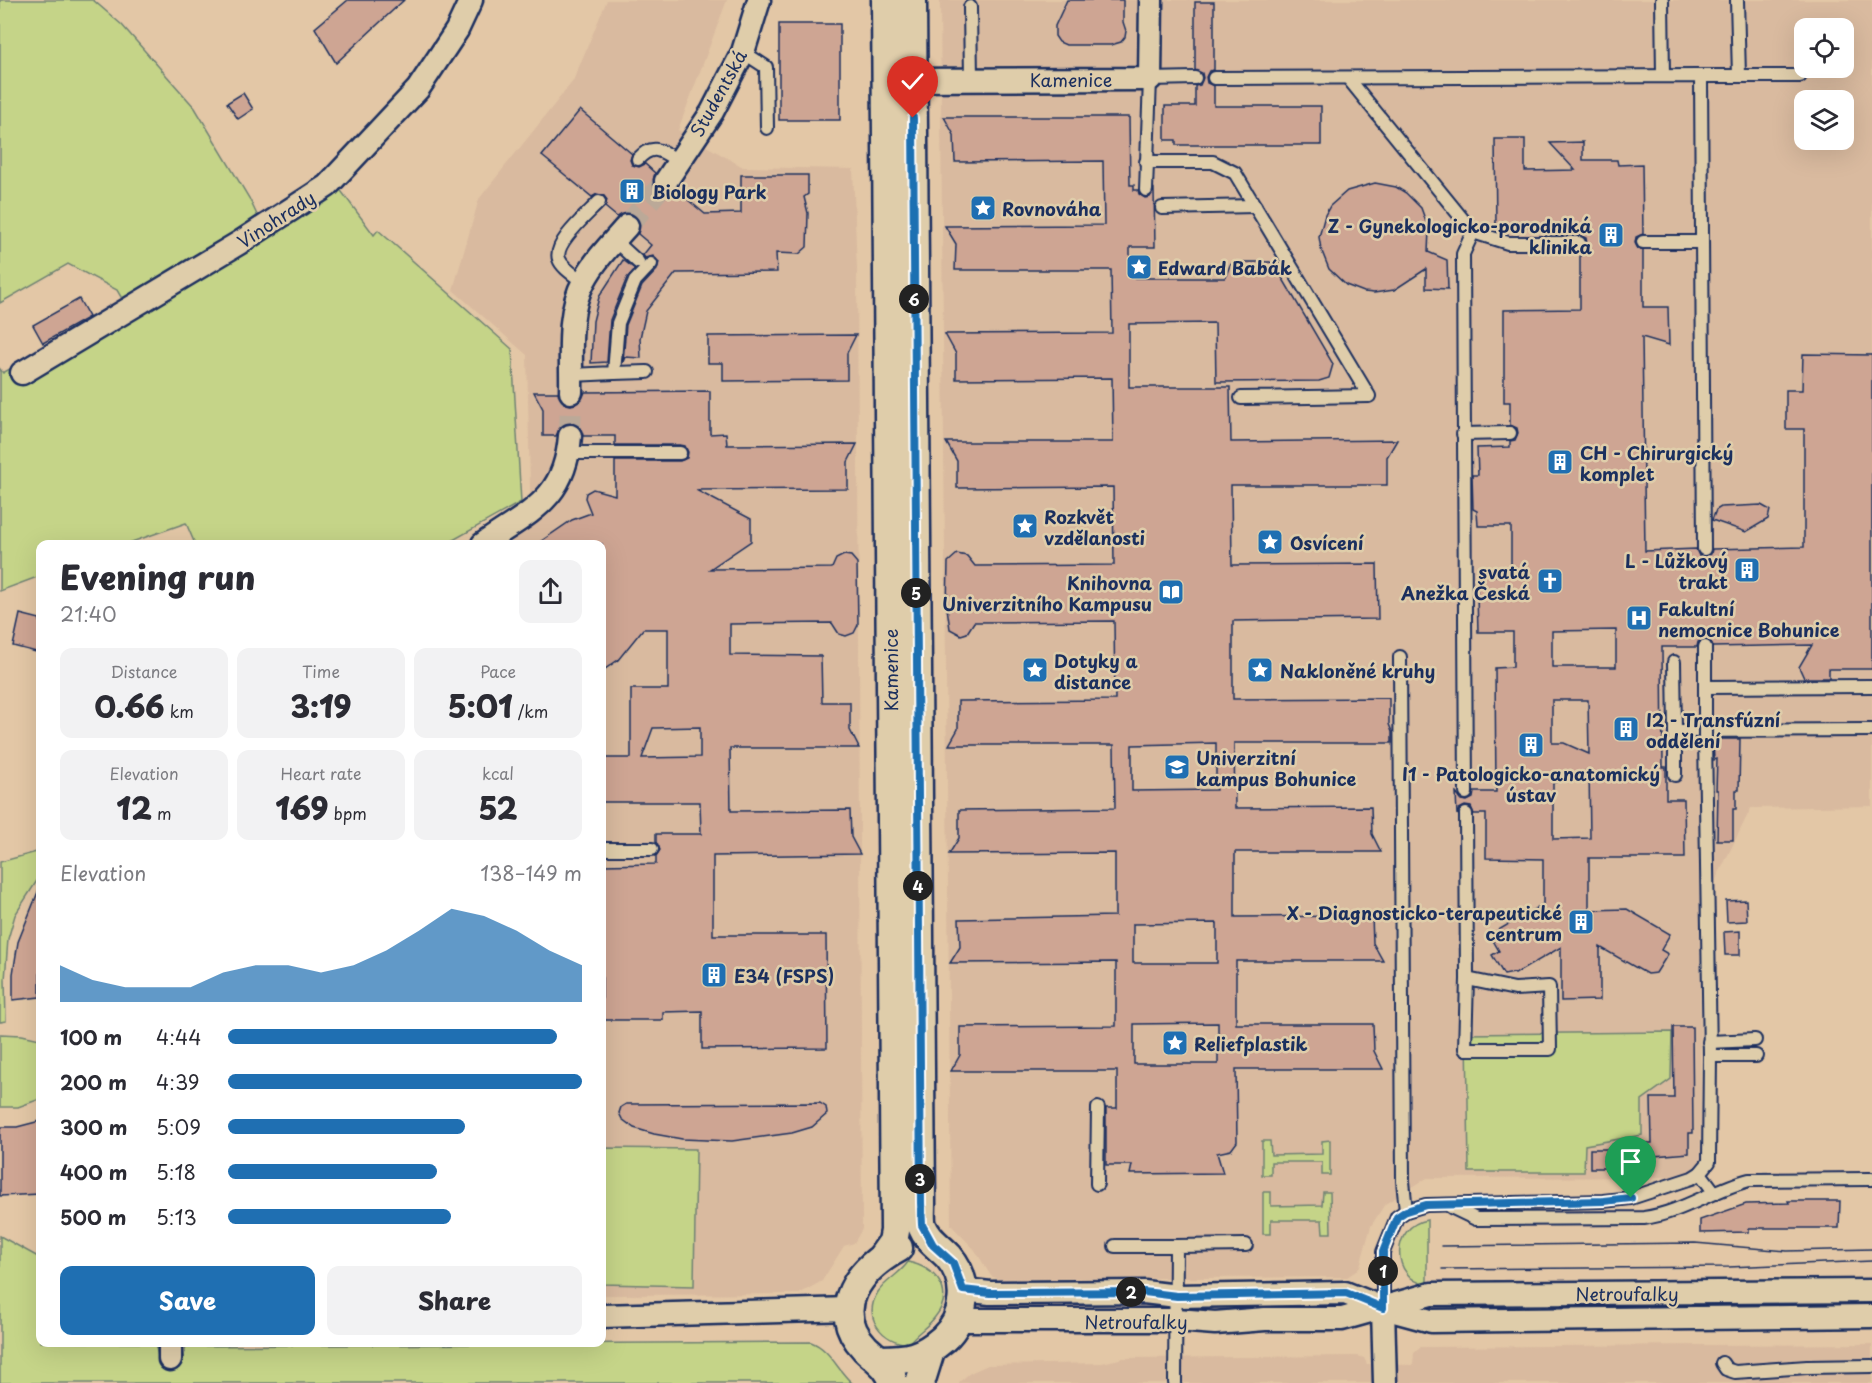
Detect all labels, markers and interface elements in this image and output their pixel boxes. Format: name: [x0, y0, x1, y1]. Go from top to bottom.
map controls: [1794, 18, 1854, 150]
button: locate: [1794, 18, 1854, 78]
street label: Studentská: [683, 44, 753, 141]
pin: [887, 56, 938, 118]
icon: check: [896, 65, 929, 98]
street label: Kamenice: [1030, 66, 1112, 93]
button: layers: [1794, 90, 1854, 150]
building icon: Biology Park: [617, 176, 647, 206]
place label: Biology Park: [652, 178, 767, 205]
street label: Vinohrady: [232, 184, 320, 254]
place icon: Rovnováha: [968, 193, 998, 223]
place label: Rovnováha: [1002, 195, 1102, 222]
place label: Z - Gynekologicko-porodniká klinika: [1328, 212, 1592, 260]
building icon: Z - Gynekologicko-porodniká klinika: [1596, 220, 1626, 250]
place icon: Edward Babák: [1124, 252, 1154, 282]
place label: Edward Babák: [1158, 254, 1292, 281]
pin: 6: [899, 284, 929, 314]
text: 6: [908, 287, 920, 311]
place label: CH - Chirurgický komplet: [1580, 439, 1733, 487]
building icon: CH - Chirurgický komplet: [1545, 447, 1575, 477]
place label: Rozkvět vzdělanosti: [1044, 503, 1145, 551]
place icon: Rozkvět vzdělanosti: [1010, 511, 1040, 541]
place icon: Osvícení: [1255, 527, 1285, 557]
place label: Osvícení: [1290, 529, 1365, 556]
place label: L - Lůžkový trakt: [1625, 547, 1728, 595]
text: Evening run: [60, 551, 255, 601]
building icon: L - Lůžkový trakt: [1732, 555, 1762, 585]
place label: svatá Anežka Česká: [1400, 558, 1530, 606]
button: share: [519, 560, 582, 623]
church icon: svatá Anežka Česká: [1535, 566, 1565, 596]
place label: Knihovna Univerzitního Kampusu: [942, 569, 1152, 617]
library icon: Knihovna Univerzitního Kampusu: [1156, 577, 1186, 607]
pin: 5: [901, 578, 931, 608]
text: 5: [911, 581, 921, 605]
place label: Fakultní nemocnice Bohunice: [1658, 595, 1840, 643]
text: 21:40: [60, 599, 117, 629]
hospital icon: Fakultní nemocnice Bohunice: [1624, 603, 1654, 633]
street label: Kamenice: [877, 629, 904, 711]
place label: Dotyky a distance: [1054, 647, 1139, 695]
place icon: Dotyky a distance: [1020, 655, 1050, 685]
place icon: Nakloněné kruhy: [1245, 655, 1275, 685]
place label: Nakloněné kruhy: [1280, 657, 1435, 684]
text: Distance: [110, 659, 178, 683]
text: Time: [302, 659, 340, 683]
text: Pace: [480, 659, 516, 683]
text: 0.66: [94, 683, 165, 728]
text: 3:19: [290, 683, 352, 728]
text: 5:01: [448, 683, 513, 728]
text: km: [165, 699, 194, 723]
text: /km: [513, 699, 548, 723]
place label: I2 - Transfúzní oddělení: [1646, 706, 1781, 754]
building icon: I2 - Transfúzní oddělení: [1611, 714, 1641, 744]
building icon: I1 - Patologicko-anatomický ústav: [1516, 730, 1546, 760]
place label: Univerzitní kampus Bohunice: [1196, 744, 1357, 792]
school or university icon: Univerzitní kampus Bohunice: [1162, 752, 1192, 782]
place label: I1 - Patologicko-anatomický ústav: [1402, 760, 1660, 808]
text: Elevation: [109, 761, 179, 785]
text: Heart rate: [281, 761, 361, 785]
text: kcal: [482, 761, 514, 785]
text: 12: [116, 785, 152, 830]
text: 169: [275, 785, 328, 830]
text: 52: [478, 785, 518, 830]
text: m: [152, 801, 172, 825]
text: bpm: [328, 801, 367, 825]
text: Elevation: [60, 858, 146, 888]
text: 138–149 m: [480, 858, 582, 888]
pin: 4: [903, 871, 933, 901]
text: 4: [913, 874, 923, 898]
place label: X - Diagnosticko-terapeutické centrum: [1286, 899, 1562, 947]
building icon: X - Diagnosticko-terapeutické centrum: [1566, 907, 1596, 937]
building icon: E34 (FSPS): [699, 960, 729, 990]
place label: E34 (FSPS): [734, 962, 834, 989]
text: 100 m: [60, 1022, 122, 1052]
text: 4:44: [156, 1022, 201, 1052]
place icon: Reliefplastik: [1160, 1028, 1190, 1058]
place label: Reliefplastik: [1194, 1030, 1308, 1057]
text: 200 m: [60, 1067, 127, 1097]
text: 4:39: [156, 1067, 199, 1097]
text: 300 m: [60, 1112, 128, 1142]
text: 5:09: [156, 1112, 201, 1142]
pin: [1605, 1136, 1656, 1198]
icon: arrive: [1614, 1145, 1647, 1178]
text: 400 m: [60, 1157, 128, 1187]
text: 5:18: [156, 1157, 196, 1187]
pin: 3: [905, 1164, 935, 1194]
text: 3: [915, 1167, 925, 1191]
text: 500 m: [60, 1202, 127, 1232]
text: 5:13: [156, 1202, 197, 1232]
pin: 1: [1368, 1256, 1398, 1286]
text: 1: [1379, 1259, 1387, 1283]
button: Save: [60, 1266, 315, 1335]
button: Share: [327, 1266, 582, 1335]
pin: 2: [1116, 1277, 1146, 1307]
text: 2: [1125, 1280, 1137, 1304]
street label: Netroufalky: [1575, 1280, 1679, 1307]
street label: Netroufalky: [1084, 1308, 1188, 1335]

